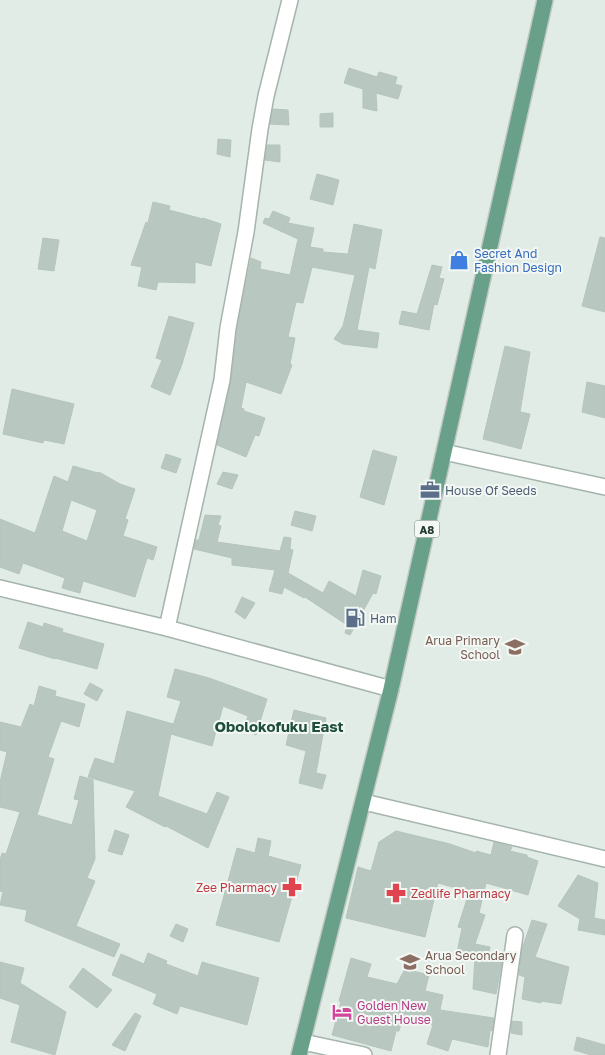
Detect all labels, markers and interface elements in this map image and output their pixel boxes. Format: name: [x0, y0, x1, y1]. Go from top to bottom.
place label: Secret And Fashion Design: [474, 246, 562, 275]
shop icon: Secret And Fashion Design: [448, 249, 470, 271]
office icon: House Of Seeds: [419, 479, 441, 501]
place label: House Of Seeds: [445, 483, 537, 498]
road number: A8: [414, 520, 440, 538]
fuel station icon: Ham: [344, 607, 366, 629]
place label: Ham: [370, 611, 397, 626]
place label: Arua Primary School: [425, 633, 500, 662]
school or university icon: Arua Primary School: [504, 636, 526, 658]
district label: Obolokofuku East: [214, 717, 344, 735]
pharmacy icon: Zee Pharmacy: [281, 876, 303, 898]
place label: Zee Pharmacy: [196, 880, 277, 895]
pharmacy icon: Zedlife Pharmacy: [385, 882, 407, 904]
place label: Zedlife Pharmacy: [411, 886, 511, 901]
place label: Arua Secondary School: [425, 948, 517, 977]
school or university icon: Arua Secondary School: [399, 951, 421, 973]
place label: Golden New Guest House: [357, 998, 431, 1027]
hotel icon: Golden New Guest House: [331, 1001, 353, 1023]

